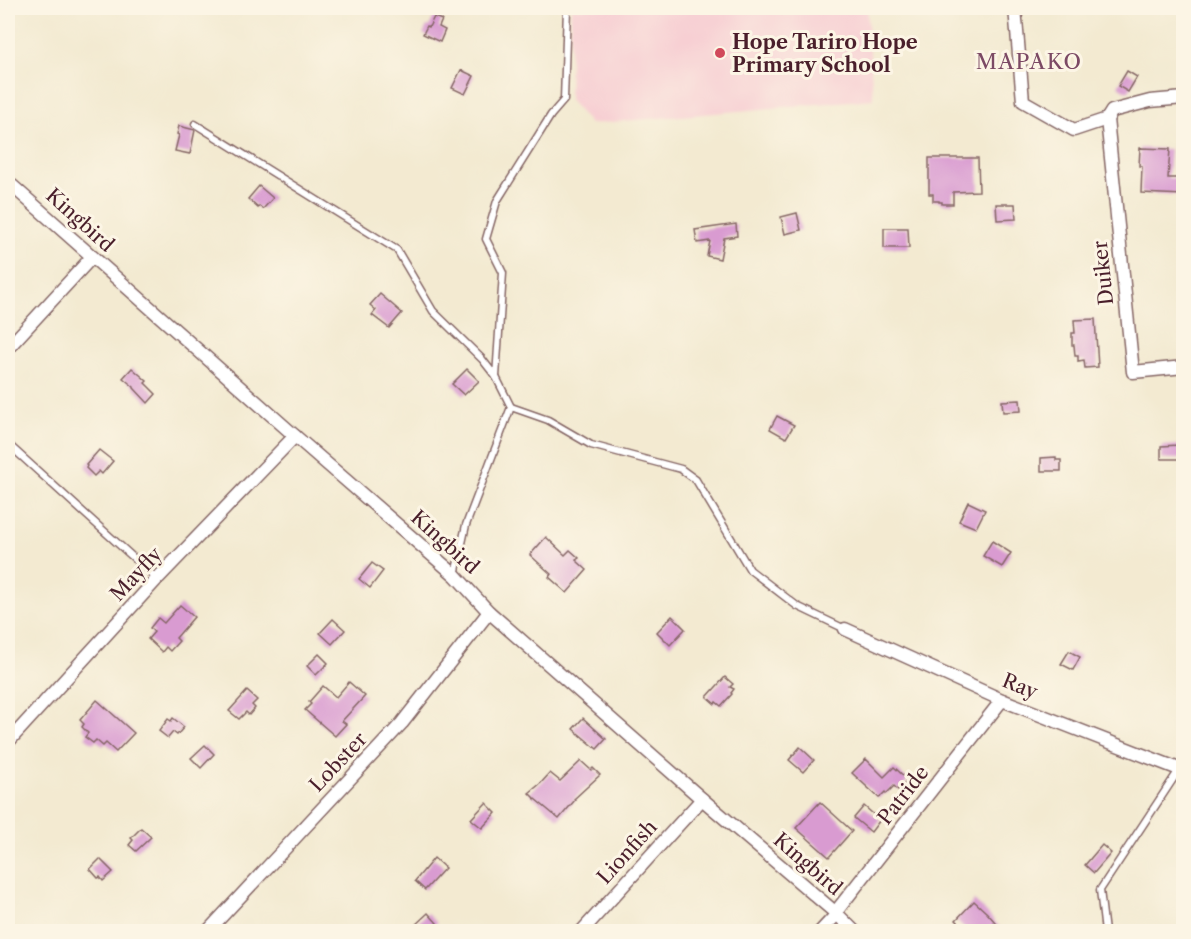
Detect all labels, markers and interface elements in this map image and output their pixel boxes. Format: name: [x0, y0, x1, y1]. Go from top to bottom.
place label: Hope Tariro Hope Primary School: [732, 30, 918, 77]
marker: Hope Tariro Hope Primary School: [713, 46, 727, 60]
district label: MAPAKO: [976, 49, 1082, 74]
street label: Kingbird: [41, 183, 119, 257]
street label: Duiker: [1088, 239, 1118, 307]
street label: Kingbird: [406, 505, 484, 579]
street label: Mayfly: [105, 541, 167, 606]
street label: Ray: [999, 668, 1042, 704]
street label: Lobster: [304, 727, 372, 797]
street label: Patride: [872, 761, 934, 829]
street label: Lionfish: [592, 815, 662, 889]
street label: Kingbird: [769, 828, 847, 900]

